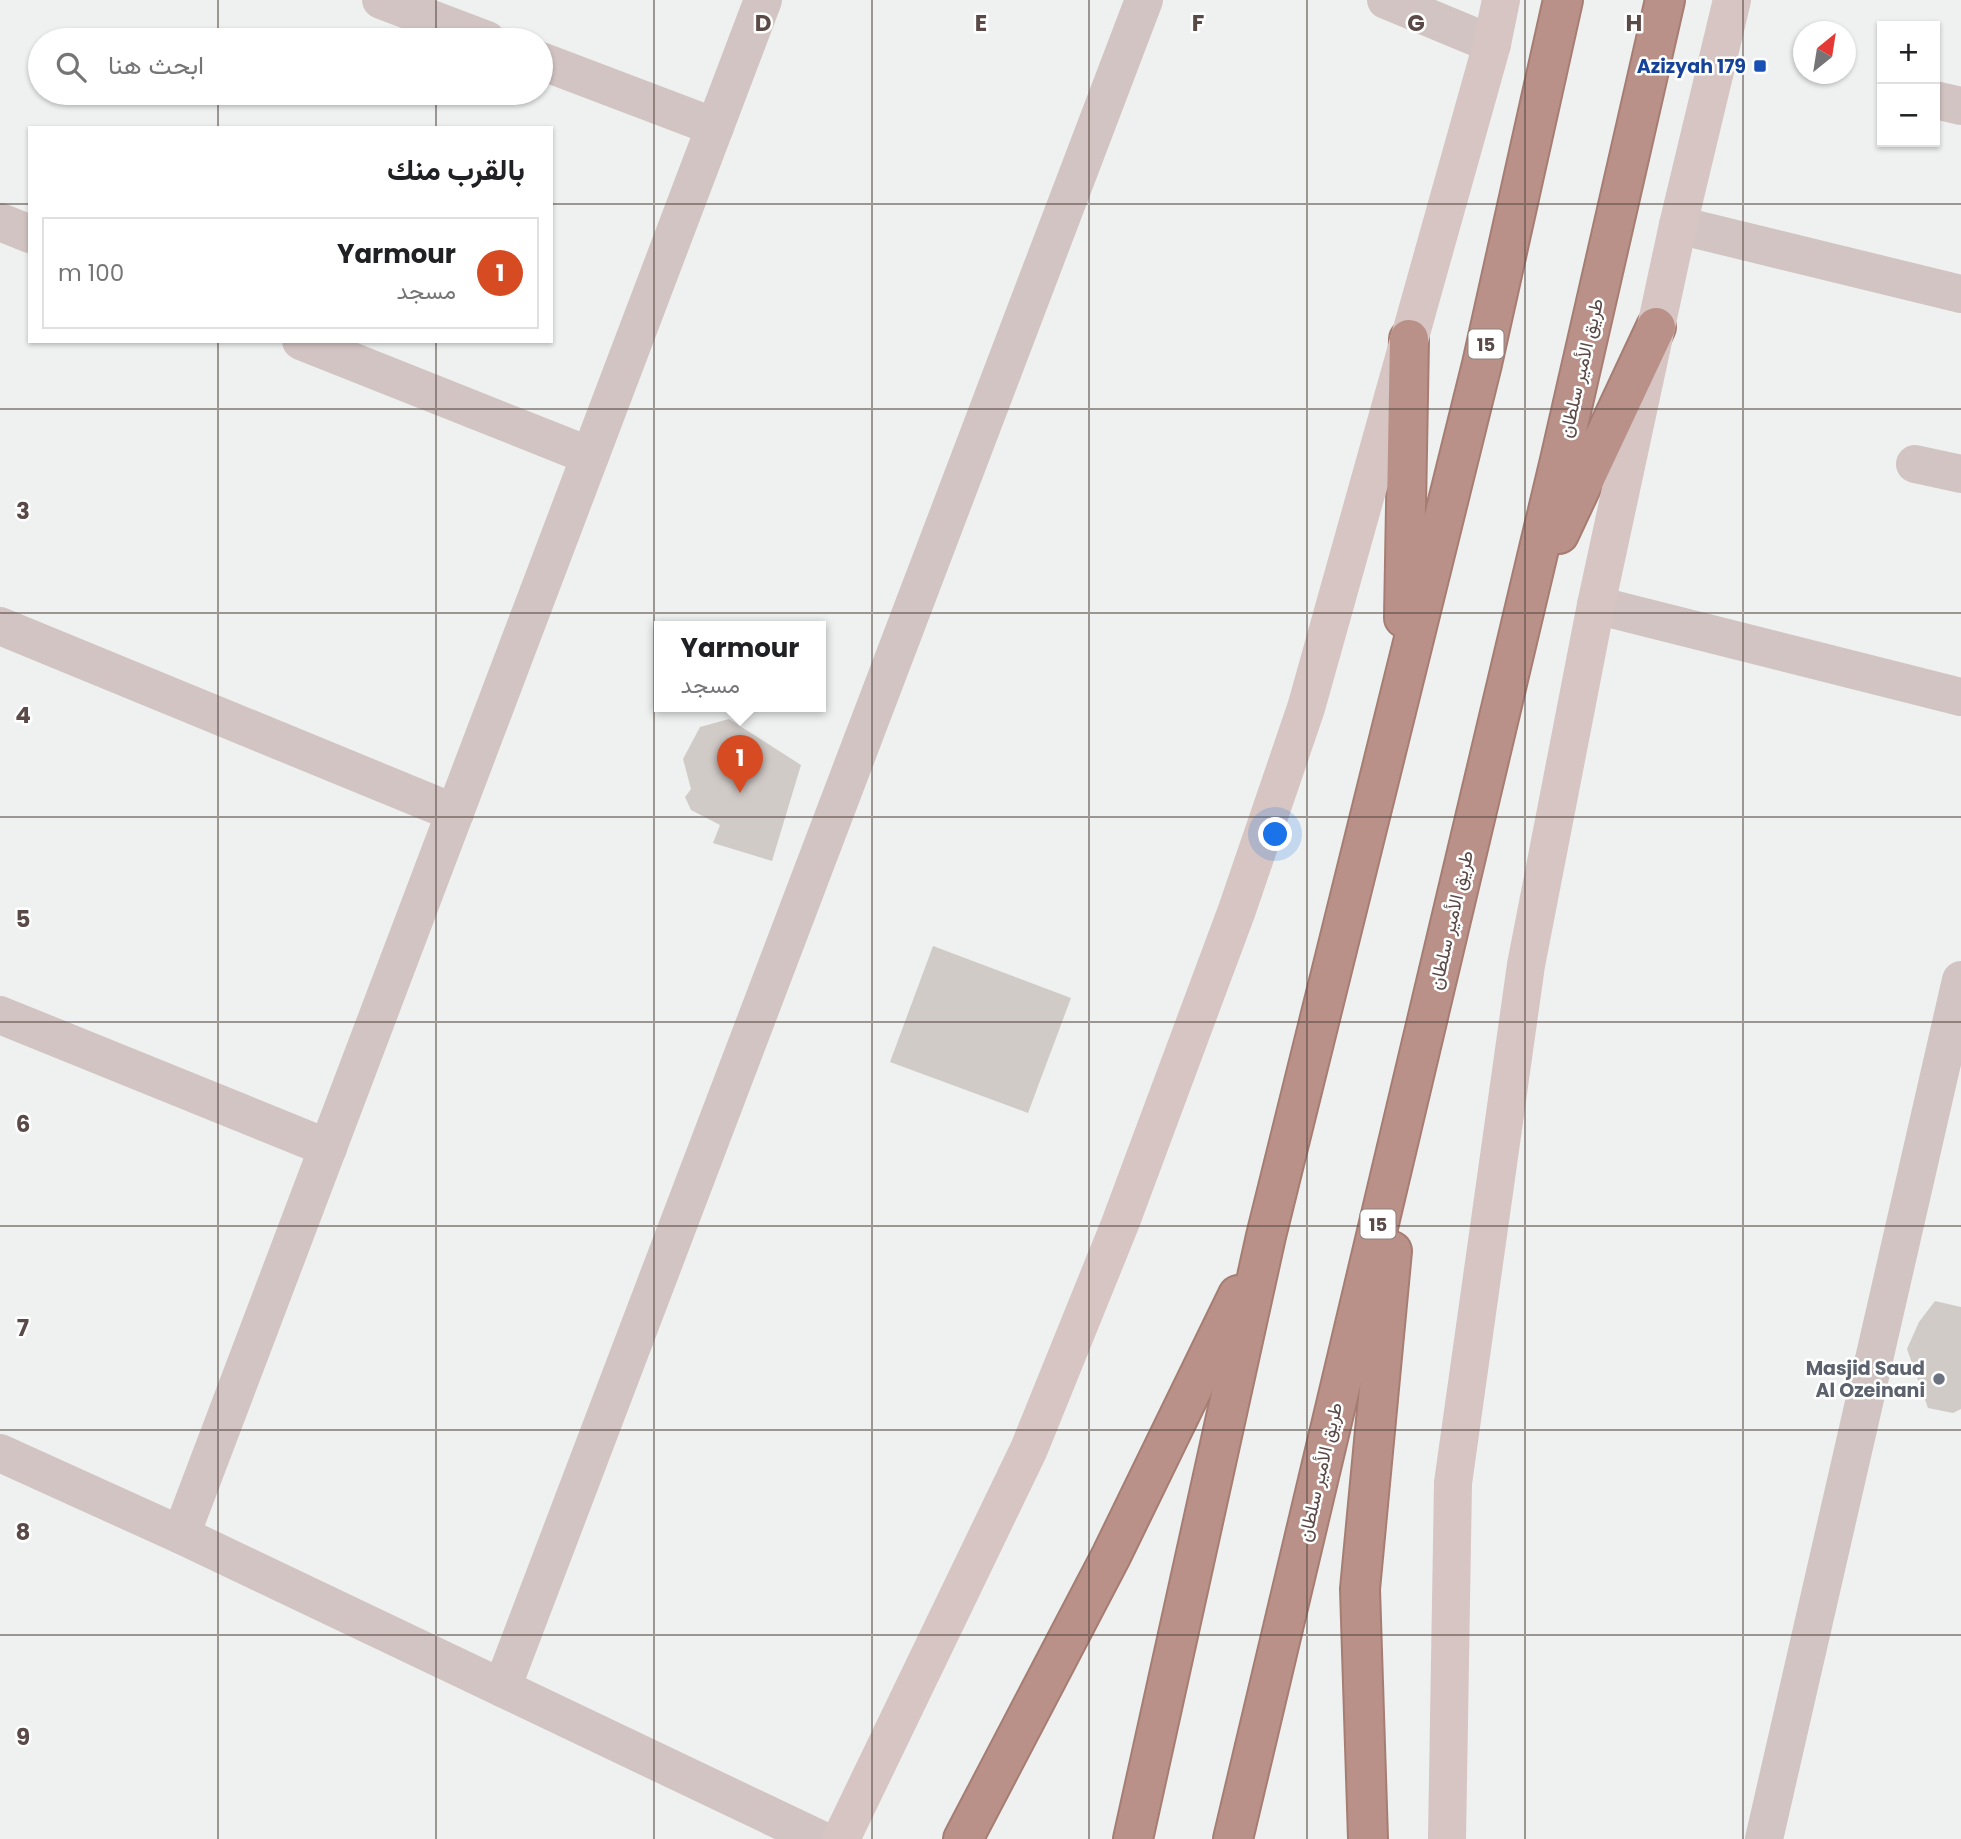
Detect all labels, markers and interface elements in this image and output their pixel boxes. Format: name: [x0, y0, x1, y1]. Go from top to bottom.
text: D: [755, 7, 771, 39]
text: E: [975, 7, 987, 39]
text: F: [1192, 7, 1204, 39]
text: G: [1407, 7, 1425, 39]
text: H: [1626, 7, 1642, 39]
north arrow: [1793, 21, 1856, 84]
map controls: [1877, 21, 1940, 147]
button: +: [1877, 21, 1940, 84]
search box: [28, 28, 553, 105]
text: ابحث هنا: [108, 47, 204, 83]
icon: search: [52, 48, 90, 86]
place label: Azizyah 179: [1637, 53, 1746, 80]
marker: Azizyah 179: [1752, 58, 1768, 74]
button: −: [1877, 84, 1940, 147]
text: بالقرب منك: [387, 148, 525, 191]
text: Yarmour: [337, 236, 456, 272]
text: 100 m: [58, 257, 124, 289]
text: 1: [496, 257, 504, 289]
text: مسجد: [396, 275, 456, 307]
street label: طريق الأمير سلطان: [1552, 296, 1610, 440]
road number: 15: [1468, 330, 1504, 358]
text: 3: [16, 495, 30, 527]
popup: [654, 621, 826, 712]
text: Yarmour: [681, 630, 799, 666]
text: مسجد: [681, 669, 740, 701]
text: 4: [15, 699, 31, 731]
pin: 1: [717, 735, 763, 793]
your location: [1258, 817, 1292, 851]
street label: طريق الأمير سلطان: [1422, 848, 1480, 992]
text: 5: [16, 903, 30, 935]
text: 6: [16, 1108, 30, 1140]
road number: 15: [1360, 1210, 1396, 1238]
text: 7: [17, 1312, 29, 1344]
place label: Masjid Saud Al Ozeinani: [1806, 1355, 1925, 1404]
marker: Masjid Saud Al Ozeinani: [1931, 1371, 1947, 1387]
street label: طريق الأمير سلطان: [1291, 1400, 1349, 1544]
text: 8: [16, 1516, 30, 1548]
text: 9: [16, 1721, 30, 1753]

